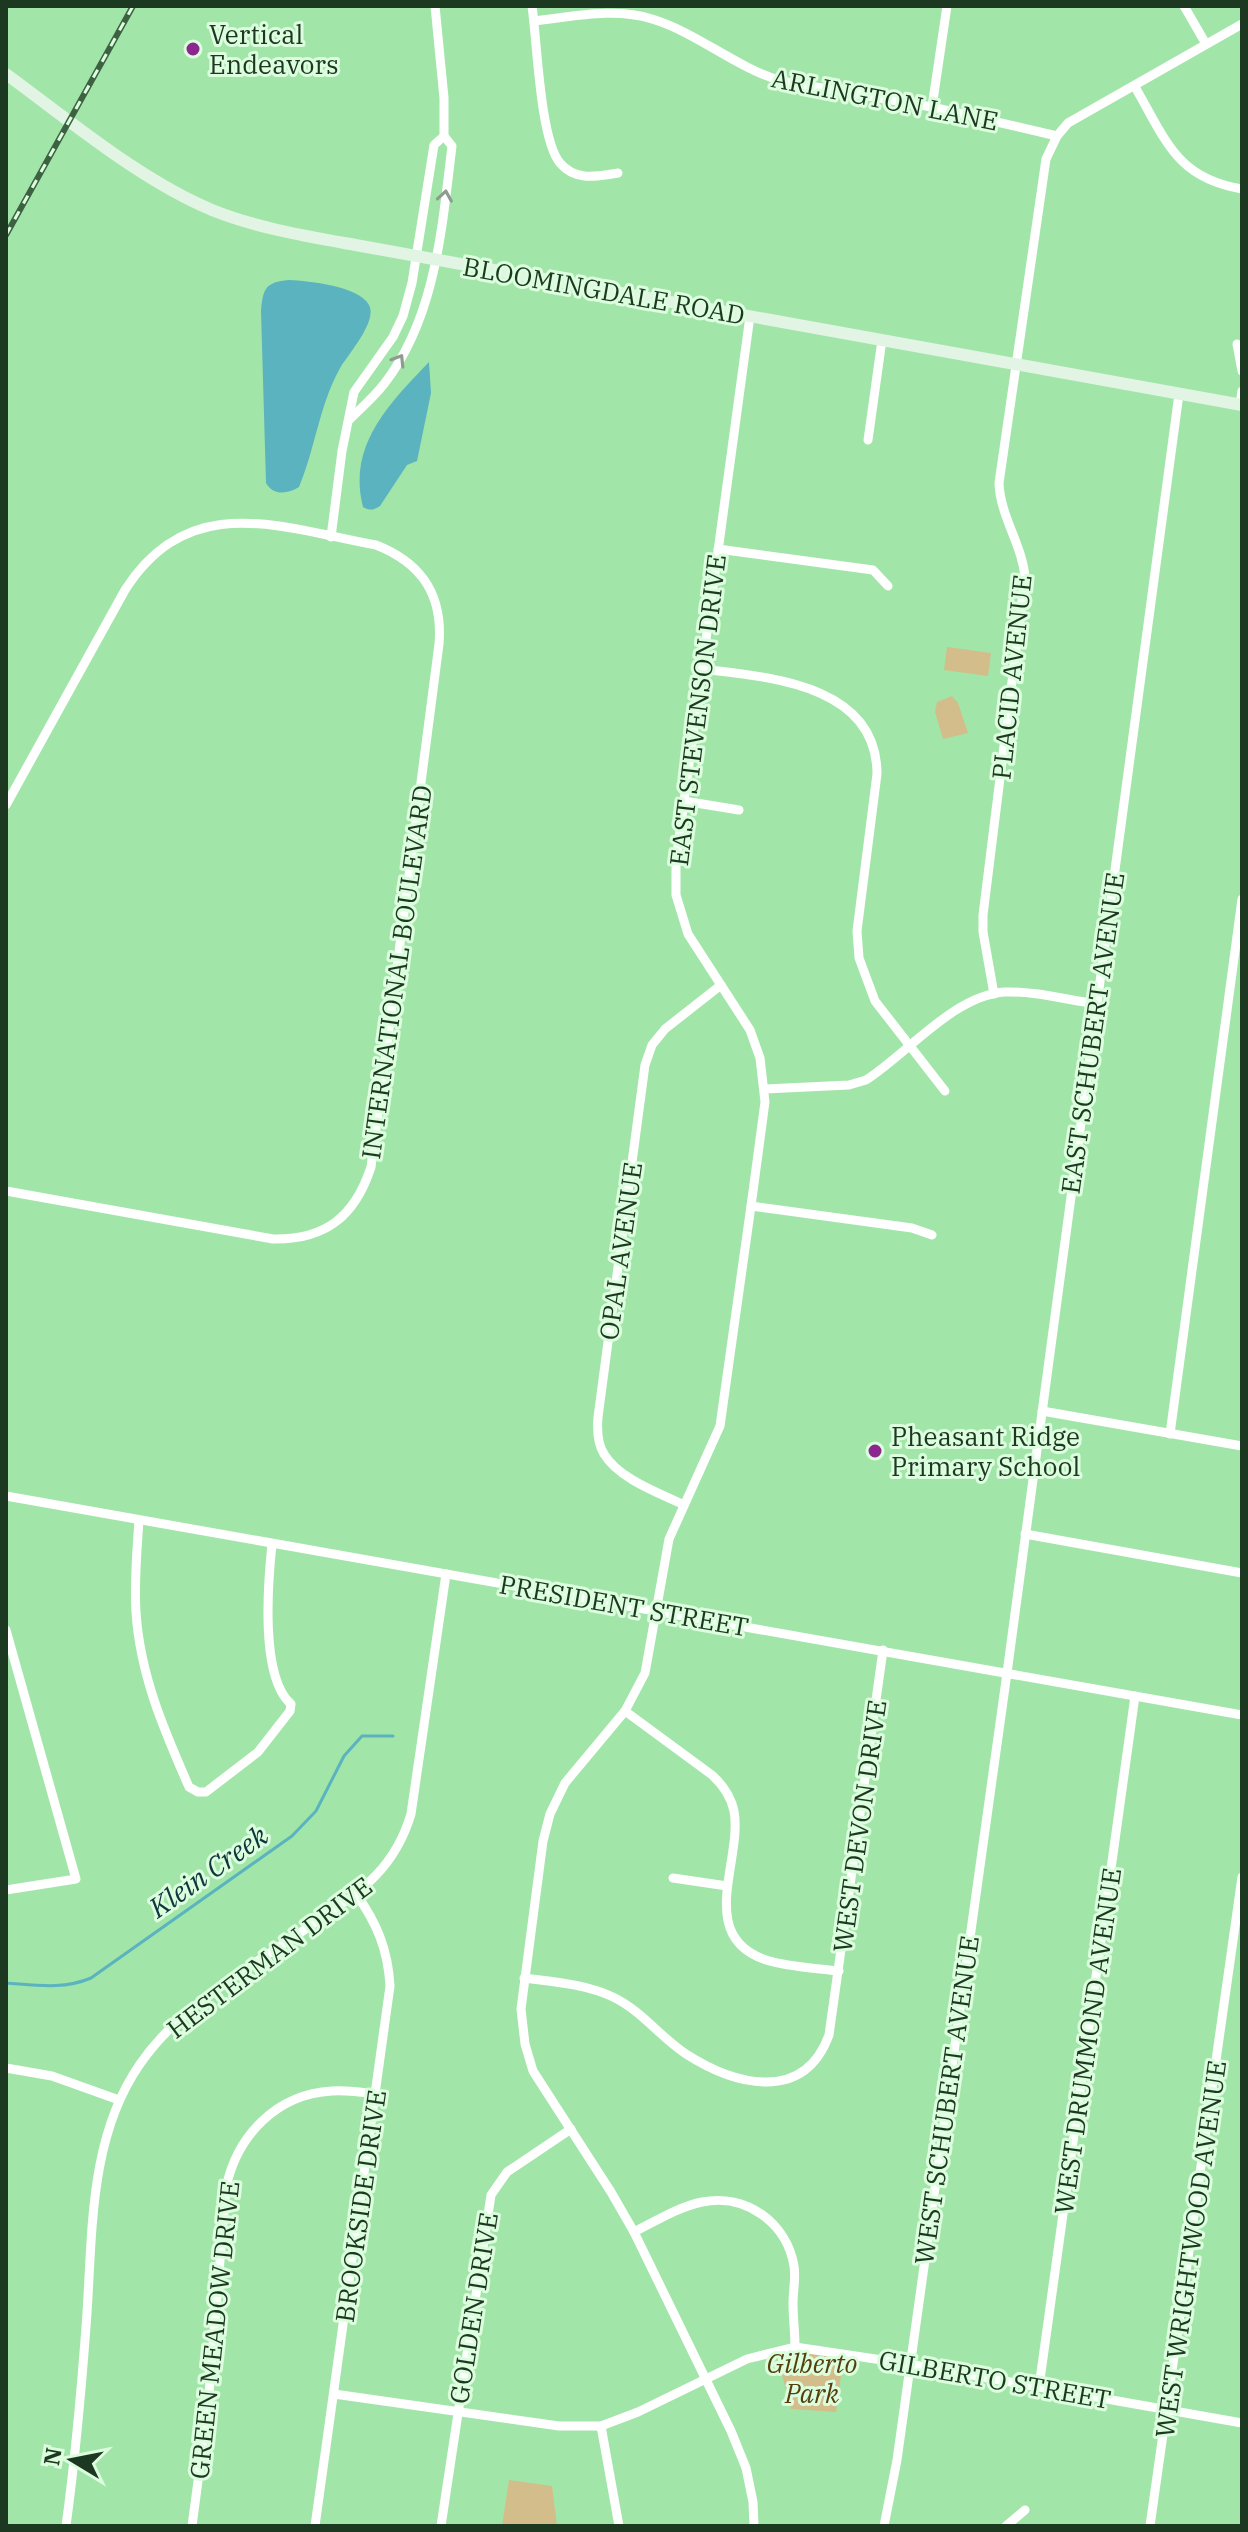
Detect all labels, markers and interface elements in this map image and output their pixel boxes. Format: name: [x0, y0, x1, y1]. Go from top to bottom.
place label: Vertical Endeavors: [209, 17, 339, 81]
marker: Vertical Endeavors: [184, 40, 202, 58]
street label: ARLINGTON LANE: [769, 60, 1001, 138]
one-way arrow: [436, 189, 453, 203]
street label: BLOOMINGDALE ROAD: [460, 248, 748, 332]
one-way arrow: [390, 354, 405, 369]
street label: EAST STEVENSON DRIVE: [661, 552, 733, 868]
street label: PLACID AVENUE: [983, 573, 1039, 781]
street label: INTERNATIONAL BOULEVARD: [353, 783, 439, 1161]
street label: EAST SCHUBERT AVENUE: [1053, 870, 1131, 1196]
street label: OPAL AVENUE: [591, 1160, 649, 1342]
place label: Pheasant Ridge Primary School: [891, 1419, 1080, 1483]
marker: Pheasant Ridge Primary School: [866, 1442, 884, 1460]
street label: PRESIDENT STREET: [497, 1566, 751, 1644]
street label: WEST DEVON DRIVE: [824, 1697, 894, 1955]
water label: Klein Creek: [140, 1816, 275, 1926]
street label: WEST DRUMMOND AVENUE: [1046, 1866, 1128, 2216]
street label: HESTERMAN DRIVE: [159, 1869, 379, 2045]
street label: WEST SCHUBERT AVENUE: [906, 1933, 986, 2267]
street label: WEST WRIGHTWOOD AVENUE: [1147, 2058, 1233, 2440]
street label: BROOKSIDE DRIVE: [327, 2087, 393, 2325]
street label: GREEN MEADOW DRIVE: [181, 2179, 247, 2481]
street label: GOLDEN DRIVE: [441, 2210, 505, 2406]
street label: GILBERTO STREET: [876, 2342, 1114, 2416]
park label: Gilberto Park: [767, 2346, 857, 2410]
north arrow: [32, 2420, 112, 2500]
text: N: [36, 2445, 68, 2468]

